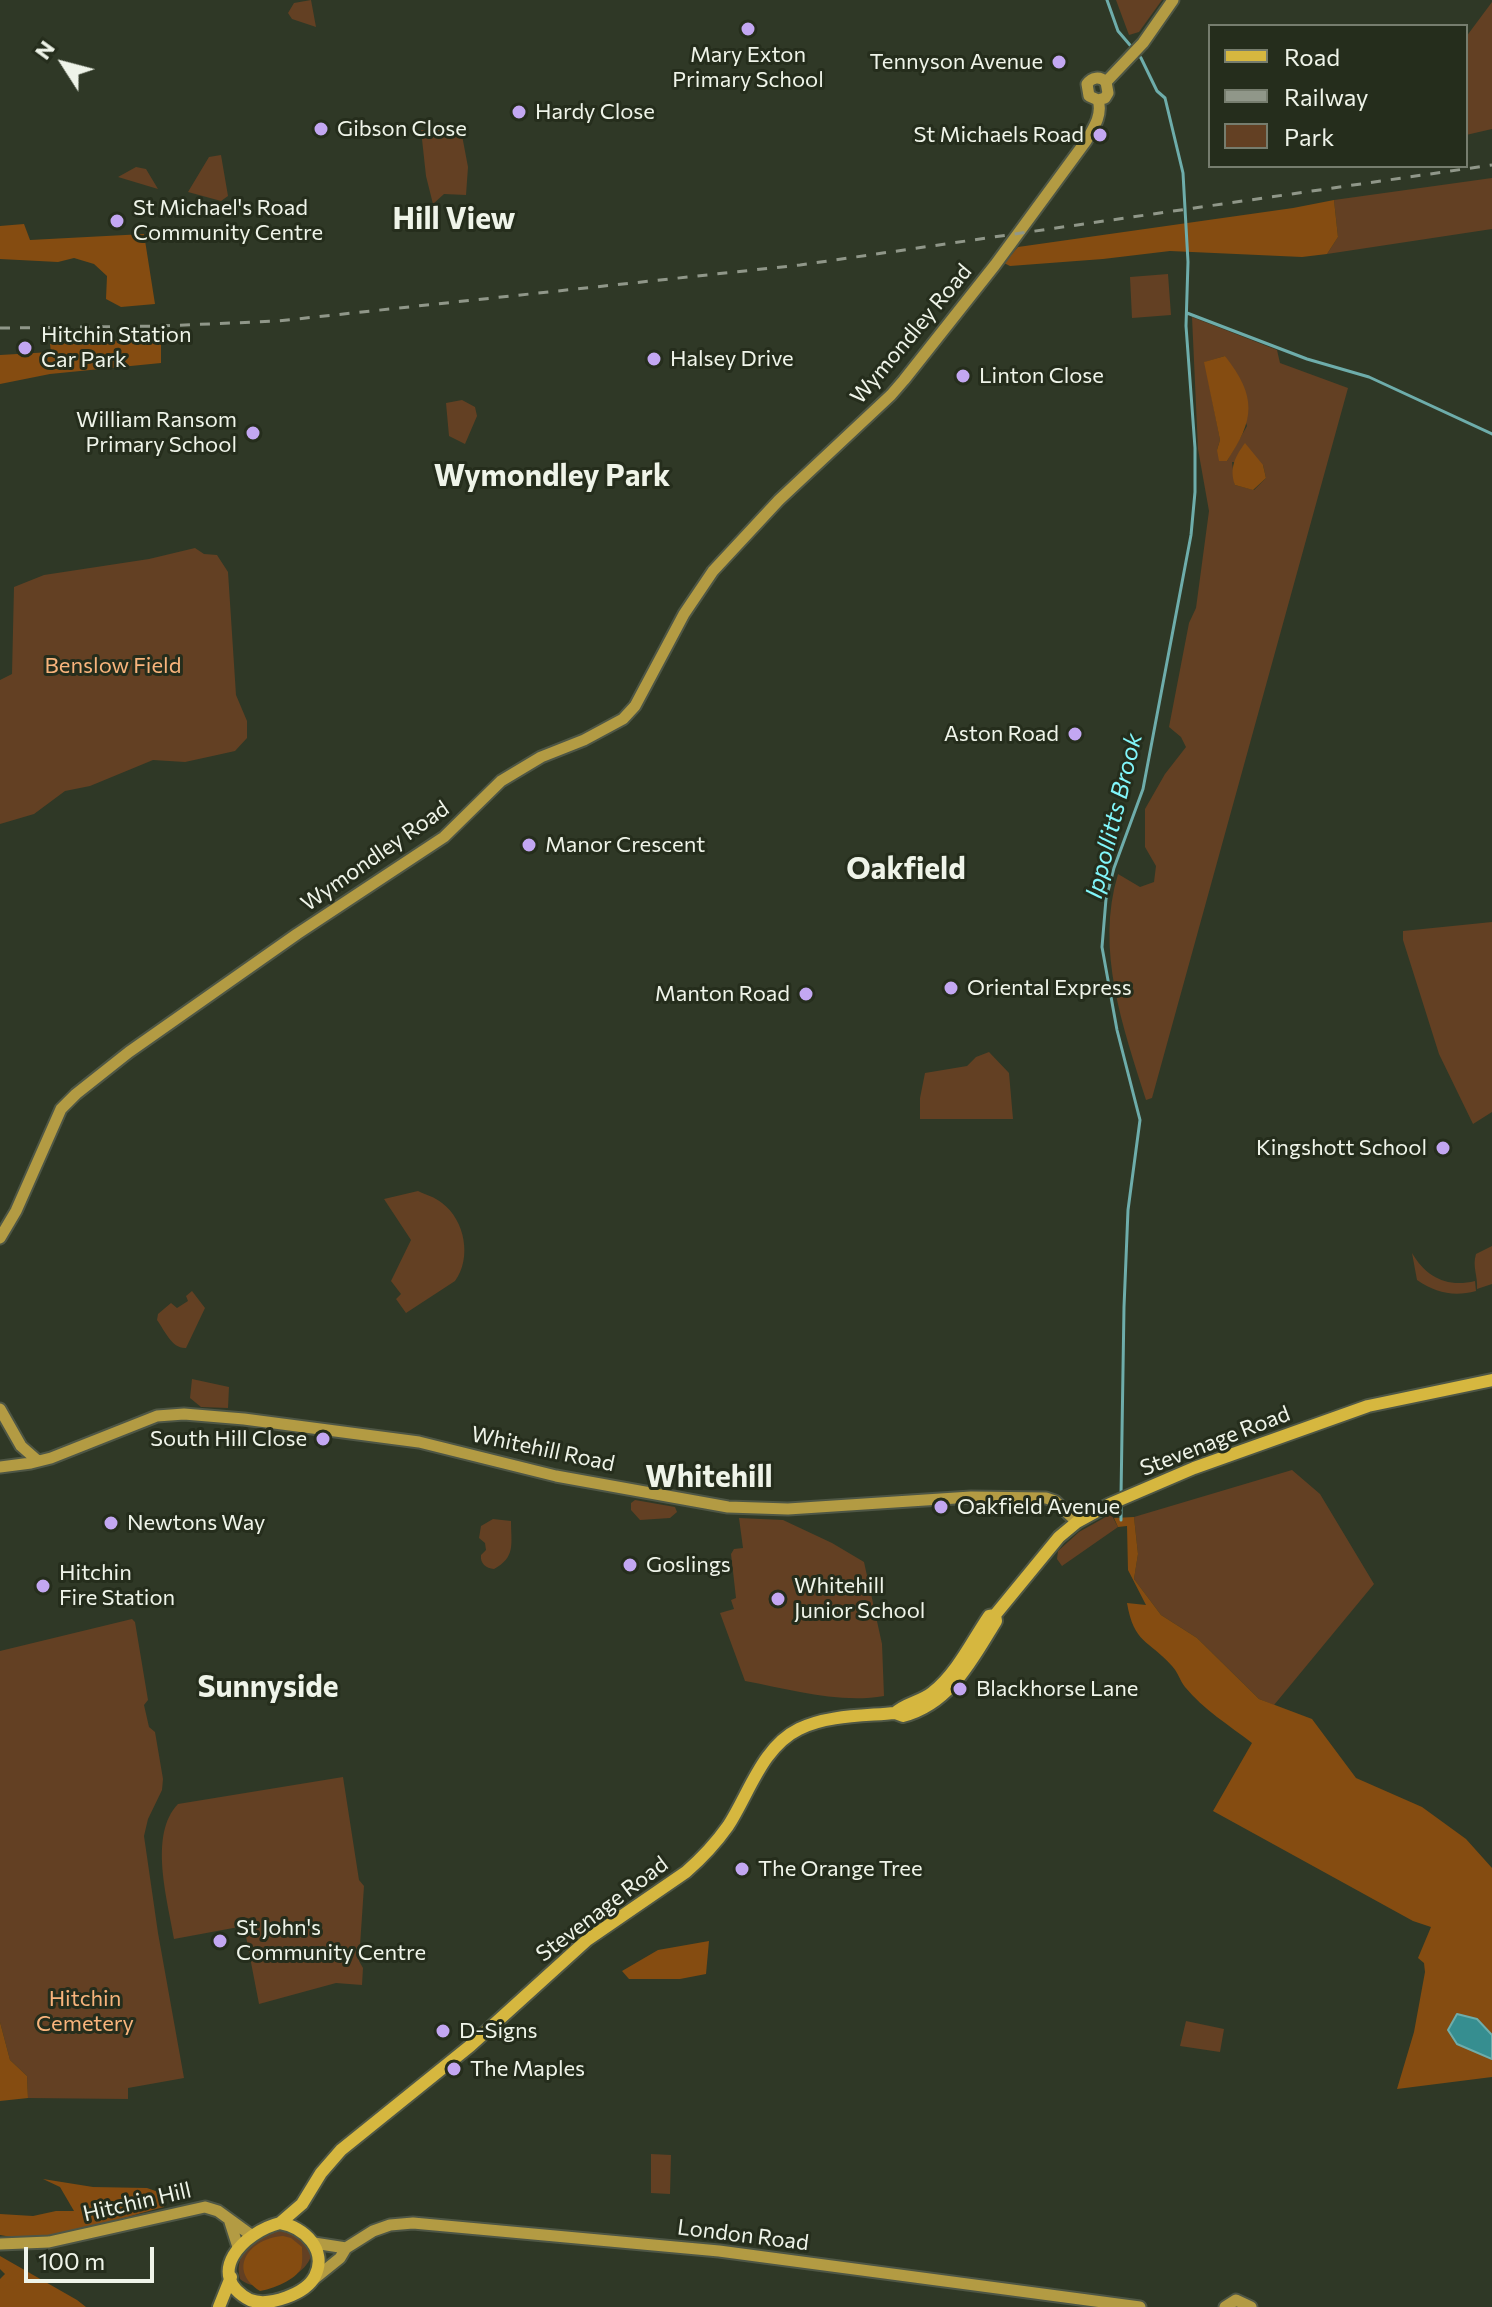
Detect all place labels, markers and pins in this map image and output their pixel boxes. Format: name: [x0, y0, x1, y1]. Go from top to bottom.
marker: Mary Exton Primary School: [739, 20, 757, 38]
place label: Mary Exton Primary School: [672, 42, 824, 94]
place label: Tennyson Avenue: [869, 49, 1043, 75]
marker: Tennyson Avenue: [1050, 53, 1068, 71]
place label: Hardy Close: [535, 99, 655, 125]
marker: Hardy Close: [510, 103, 528, 121]
place label: Gibson Close: [337, 116, 467, 142]
marker: Gibson Close: [312, 120, 330, 138]
place label: St Michaels Road: [914, 122, 1084, 148]
marker: St Michaels Road: [1091, 126, 1109, 144]
place label: St Michael's Road Community Centre: [133, 195, 323, 246]
marker: St Michael's Road Community Centre: [108, 212, 126, 230]
place label: Hitchin Station Car Park: [41, 322, 192, 374]
marker: Hitchin Station Car Park: [16, 339, 34, 357]
place label: Halsey Drive: [670, 346, 794, 372]
marker: Halsey Drive: [645, 350, 663, 368]
place label: Linton Close: [979, 363, 1104, 389]
marker: Linton Close: [954, 367, 972, 385]
place label: William Ransom Primary School: [76, 407, 237, 458]
marker: William Ransom Primary School: [244, 424, 262, 442]
place label: Aston Road: [944, 721, 1059, 747]
marker: Aston Road: [1066, 725, 1084, 743]
place label: Manor Crescent: [545, 832, 705, 858]
marker: Manor Crescent: [520, 836, 538, 854]
place label: Oriental Express: [967, 975, 1132, 1001]
marker: Oriental Express: [942, 979, 960, 997]
place label: Manton Road: [655, 981, 790, 1007]
marker: Manton Road: [797, 985, 815, 1003]
place label: Kingshott School: [1256, 1135, 1427, 1161]
marker: Kingshott School: [1434, 1139, 1452, 1157]
place label: South Hill Close: [150, 1426, 307, 1452]
marker: South Hill Close: [314, 1430, 332, 1448]
place label: Oakfield Avenue: [957, 1494, 1120, 1520]
marker: Oakfield Avenue: [932, 1498, 950, 1516]
place label: Newtons Way: [127, 1510, 265, 1536]
marker: Newtons Way: [102, 1514, 120, 1532]
place label: Goslings: [646, 1552, 731, 1578]
marker: Goslings: [621, 1556, 639, 1574]
place label: Hitchin Fire Station: [59, 1560, 175, 1612]
place label: Whitehill Junior School: [794, 1573, 925, 1624]
marker: Hitchin Fire Station: [34, 1577, 52, 1595]
marker: Whitehill Junior School: [769, 1590, 787, 1608]
place label: Blackhorse Lane: [976, 1676, 1138, 1702]
marker: Blackhorse Lane: [951, 1680, 969, 1698]
place label: The Orange Tree: [758, 1856, 923, 1882]
marker: The Orange Tree: [733, 1860, 751, 1878]
place label: St John's Community Centre: [236, 1915, 426, 1966]
marker: St John's Community Centre: [211, 1932, 229, 1950]
place label: D-Signs: [459, 2018, 538, 2044]
marker: D-Signs: [434, 2022, 452, 2040]
place label: The Maples: [470, 2056, 585, 2082]
marker: The Maples: [445, 2060, 463, 2078]

